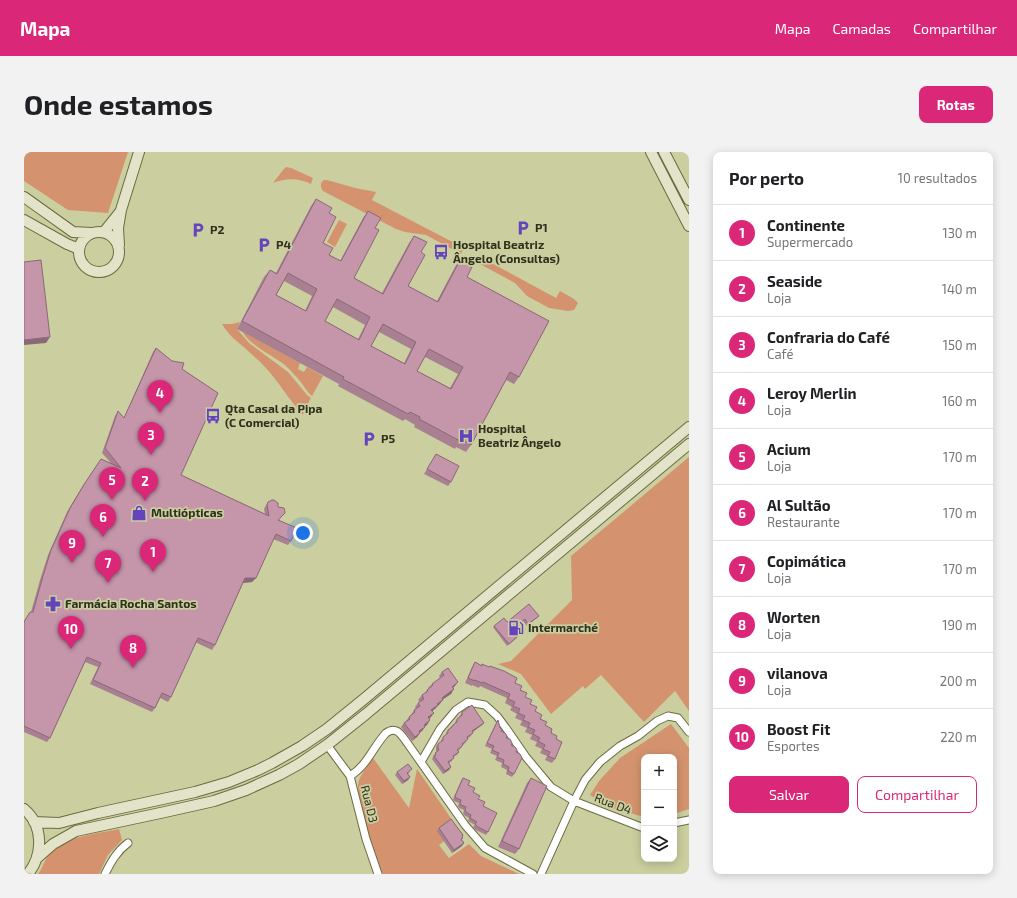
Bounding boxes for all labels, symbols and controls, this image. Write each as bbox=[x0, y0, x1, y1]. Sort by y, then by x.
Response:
text: Mapa bbox=[20, 17, 70, 40]
text: Mapa bbox=[775, 20, 811, 37]
text: Camadas bbox=[833, 20, 891, 37]
text: Compartilhar bbox=[913, 20, 997, 37]
button: Rotas bbox=[919, 86, 993, 123]
text: Onde estamos bbox=[24, 87, 213, 121]
text: Por perto bbox=[729, 168, 804, 188]
text: 10 resultados bbox=[898, 170, 977, 186]
text: Continente bbox=[767, 216, 845, 234]
parking icon: P1 bbox=[514, 219, 532, 237]
place label: P1 bbox=[535, 220, 548, 234]
parking icon: P2 bbox=[189, 221, 207, 239]
place label: P2 bbox=[210, 222, 224, 236]
text: 1 bbox=[739, 225, 745, 241]
text: 130 m bbox=[942, 225, 977, 241]
text: Supermercado bbox=[767, 234, 853, 250]
parking icon: P4 bbox=[255, 236, 273, 254]
place label: P4 bbox=[276, 237, 291, 251]
place label: Hospital Beatriz Ângelo (Consultas) bbox=[453, 237, 560, 265]
bus stop icon: Hospital Beatriz Ângelo (Consultas) bbox=[432, 243, 450, 261]
text: Seaside bbox=[767, 272, 822, 290]
text: 2 bbox=[738, 281, 746, 297]
text: 140 m bbox=[942, 281, 977, 297]
text: Loja bbox=[767, 290, 791, 306]
text: Confraria do Café bbox=[767, 328, 890, 346]
text: 3 bbox=[738, 337, 746, 353]
text: 150 m bbox=[943, 337, 977, 353]
text: Café bbox=[767, 346, 793, 362]
pin: 4 bbox=[147, 380, 173, 413]
text: Leroy Merlin bbox=[767, 384, 857, 402]
text: 4 bbox=[738, 393, 746, 409]
text: 160 m bbox=[942, 393, 977, 409]
place label: Qta Casal da Pipa (C Comercial) bbox=[225, 401, 323, 429]
text: Loja bbox=[767, 402, 791, 418]
bus stop icon: Qta Casal da Pipa (C Comercial) bbox=[204, 407, 222, 425]
place label: Hospital Beatriz Ângelo bbox=[478, 421, 561, 449]
pin: 3 bbox=[138, 422, 164, 455]
hospital icon: Hospital Beatriz Ângelo bbox=[457, 427, 475, 445]
parking icon: P5 bbox=[360, 430, 378, 448]
place label: P5 bbox=[381, 431, 395, 445]
text: Acium bbox=[767, 440, 811, 458]
text: 5 bbox=[738, 449, 746, 465]
text: 170 m bbox=[943, 449, 977, 465]
text: Loja bbox=[767, 458, 791, 474]
pin: 5 bbox=[99, 467, 125, 500]
pin: 2 bbox=[132, 468, 158, 501]
text: Al Sultão bbox=[767, 496, 831, 514]
pin: 6 bbox=[90, 504, 116, 537]
shop icon: Multiópticas bbox=[130, 504, 148, 522]
place label: Multiópticas bbox=[151, 505, 223, 519]
text: 6 bbox=[738, 505, 746, 521]
text: 170 m bbox=[943, 505, 977, 521]
text: Restaurante bbox=[767, 514, 840, 530]
your location bbox=[293, 523, 313, 543]
pin: 9 bbox=[59, 530, 85, 563]
pin: 1 bbox=[140, 539, 166, 572]
pin: 7 bbox=[95, 550, 121, 583]
text: Copimática bbox=[767, 552, 846, 570]
text: 7 bbox=[739, 561, 745, 577]
text: 170 m bbox=[943, 561, 977, 577]
text: Loja bbox=[767, 570, 791, 586]
pharmacy icon: Farmácia Rocha Santos bbox=[44, 595, 62, 613]
place label: Farmácia Rocha Santos bbox=[65, 596, 197, 610]
text: Worten bbox=[767, 608, 820, 626]
pin: 10 bbox=[58, 616, 84, 649]
text: 8 bbox=[738, 617, 746, 633]
text: 190 m bbox=[942, 617, 977, 633]
fuel station icon: Intermarché bbox=[507, 619, 525, 637]
place label: Intermarché bbox=[528, 620, 598, 634]
text: Loja bbox=[767, 626, 791, 642]
pin: 8 bbox=[120, 635, 146, 668]
text: vilanova bbox=[767, 664, 828, 682]
text: 9 bbox=[738, 673, 746, 689]
text: 200 m bbox=[940, 673, 977, 689]
text: Loja bbox=[767, 682, 791, 698]
text: Boost Fit bbox=[767, 720, 830, 738]
text: 10 bbox=[735, 729, 749, 745]
text: 220 m bbox=[940, 729, 977, 745]
text: Esportes bbox=[767, 738, 820, 754]
map controls bbox=[641, 754, 677, 862]
button: + bbox=[641, 754, 677, 790]
button: Salvar bbox=[729, 776, 849, 813]
button: Compartilhar bbox=[857, 776, 977, 813]
street label: Rua D3 bbox=[359, 784, 381, 824]
street label: Rua D4 bbox=[593, 790, 634, 817]
button: − bbox=[641, 790, 677, 826]
button: layers bbox=[641, 826, 677, 862]

